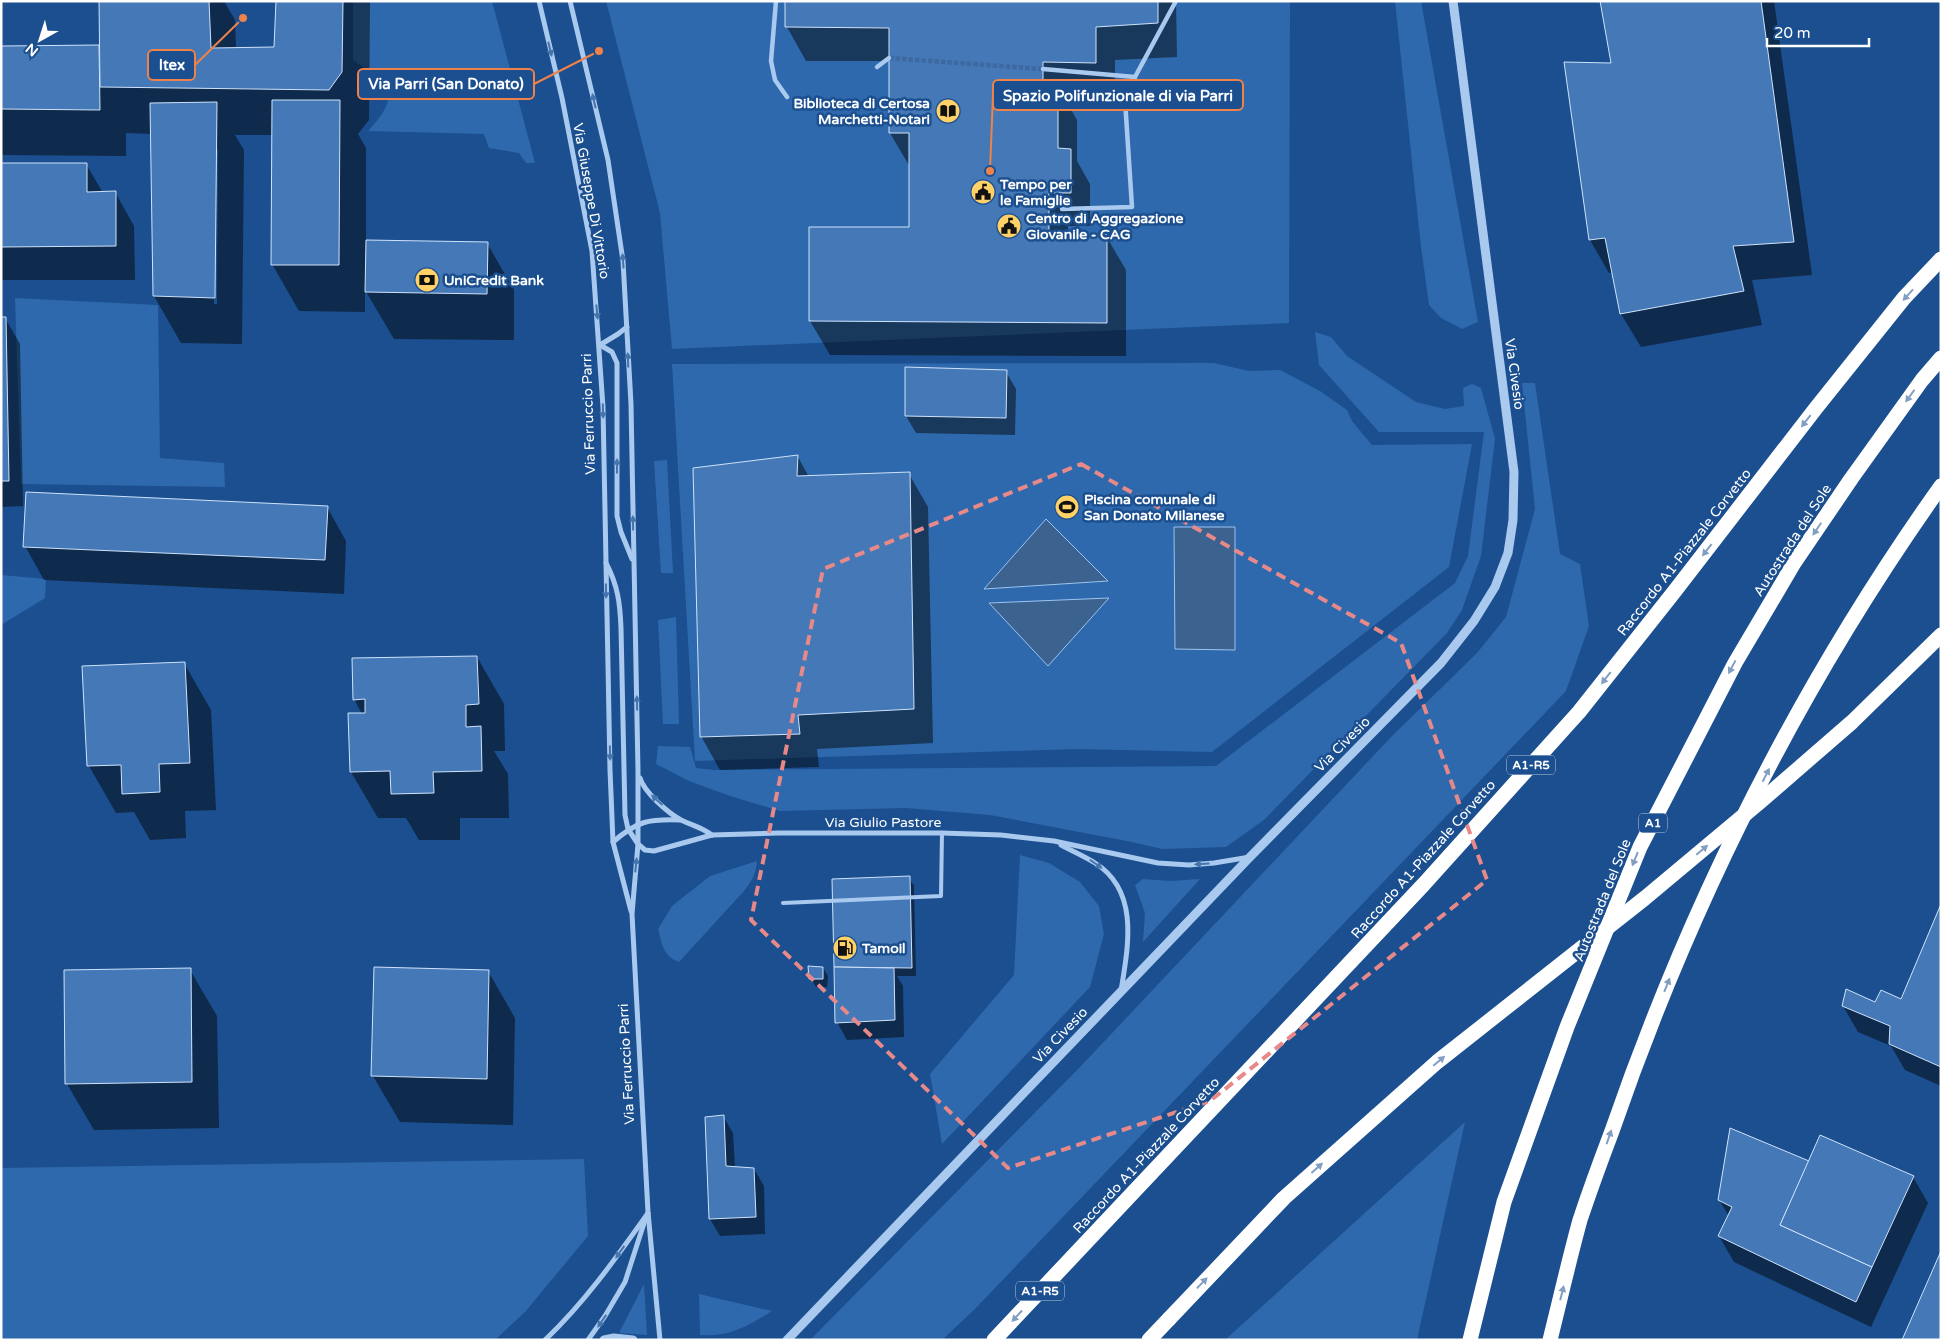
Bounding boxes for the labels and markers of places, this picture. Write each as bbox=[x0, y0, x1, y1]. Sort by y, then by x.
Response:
callout: Itex bbox=[148, 50, 195, 80]
callout: Via Parri (San Donato) bbox=[358, 69, 534, 99]
callout: Spazio Polifunzionale di via Parri bbox=[993, 80, 1243, 110]
place label: Biblioteca di Certosa Marchetti-Notari bbox=[793, 95, 930, 128]
library icon: Biblioteca di Certosa Marchetti-Notari bbox=[935, 98, 961, 124]
place label: Tempo per le Famiglie bbox=[999, 176, 1072, 209]
public building icon: Tempo per le Famiglie bbox=[970, 179, 996, 205]
place label: Centro di Aggregazione Giovanile - CAG bbox=[1026, 210, 1184, 243]
public building icon: Centro di Aggregazione Giovanile - CAG bbox=[996, 213, 1022, 239]
bank icon: UniCredit Bank bbox=[414, 267, 440, 293]
place label: UniCredit Bank bbox=[444, 272, 544, 289]
place label: Piscina comunale di San Donato Milanese bbox=[1084, 491, 1224, 524]
sports icon: Piscina comunale di San Donato Milanese bbox=[1054, 494, 1080, 520]
fuel station icon: Tamoil bbox=[832, 935, 858, 961]
place label: Tamoil bbox=[861, 940, 906, 957]

